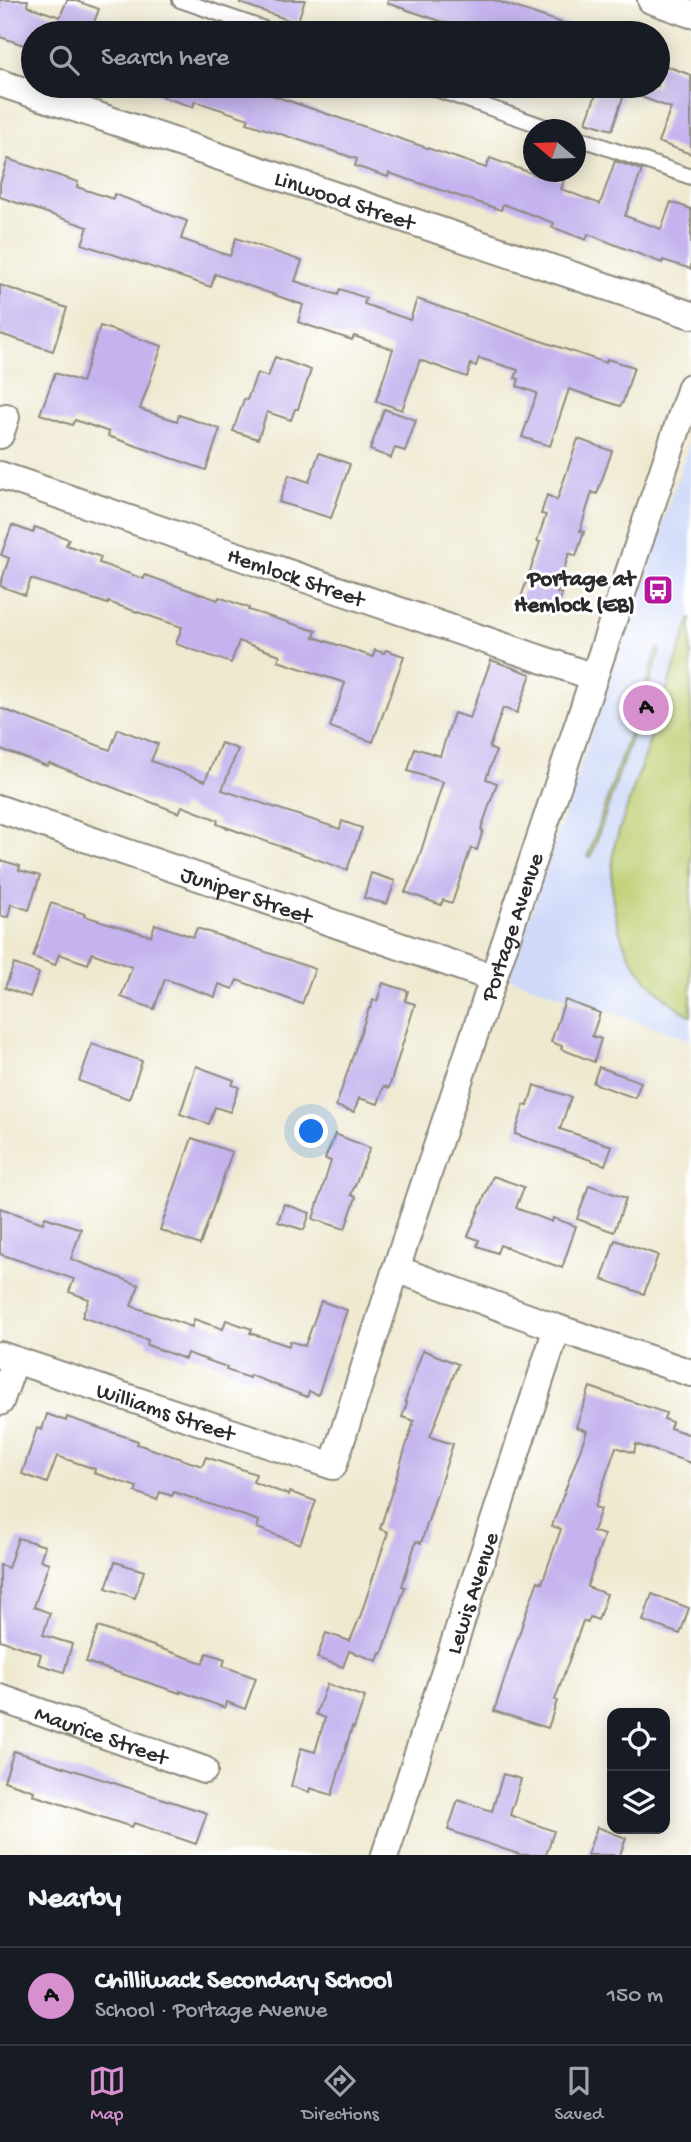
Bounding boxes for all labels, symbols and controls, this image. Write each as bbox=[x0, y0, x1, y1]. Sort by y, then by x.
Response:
search box bbox=[21, 21, 670, 98]
icon: search bbox=[45, 41, 83, 79]
text: Search here bbox=[101, 44, 229, 75]
north arrow bbox=[523, 119, 586, 182]
street label: Linwood Street bbox=[270, 166, 419, 239]
street label: Hemlock Street bbox=[223, 543, 369, 615]
place label: Portage at Hemlock (EB) bbox=[514, 567, 638, 620]
bus stop icon: Portage at Hemlock (EB) bbox=[641, 573, 675, 607]
pin: A bbox=[623, 682, 669, 734]
street label: Portage Avenue bbox=[476, 849, 552, 1006]
street label: Juniper Street bbox=[177, 862, 317, 932]
your location bbox=[294, 1114, 328, 1148]
street label: Williams Street bbox=[92, 1378, 239, 1450]
street label: Lewis Avenue bbox=[442, 1528, 507, 1658]
street label: Maurice Street bbox=[31, 1701, 172, 1774]
map controls bbox=[607, 1708, 670, 1834]
button: locate bbox=[607, 1708, 670, 1771]
button: layers bbox=[607, 1771, 670, 1834]
text: Nearby bbox=[28, 1883, 121, 1918]
text: Chilliwack Secondary School bbox=[95, 1967, 393, 1998]
text: A bbox=[44, 1983, 58, 2010]
text: 150 m bbox=[607, 1983, 663, 2010]
text: School · Portage Avenue bbox=[95, 1998, 327, 2025]
tab: Map bbox=[88, 2062, 126, 2127]
tab: Directions bbox=[302, 2062, 379, 2127]
tab: Saved bbox=[554, 2062, 603, 2127]

